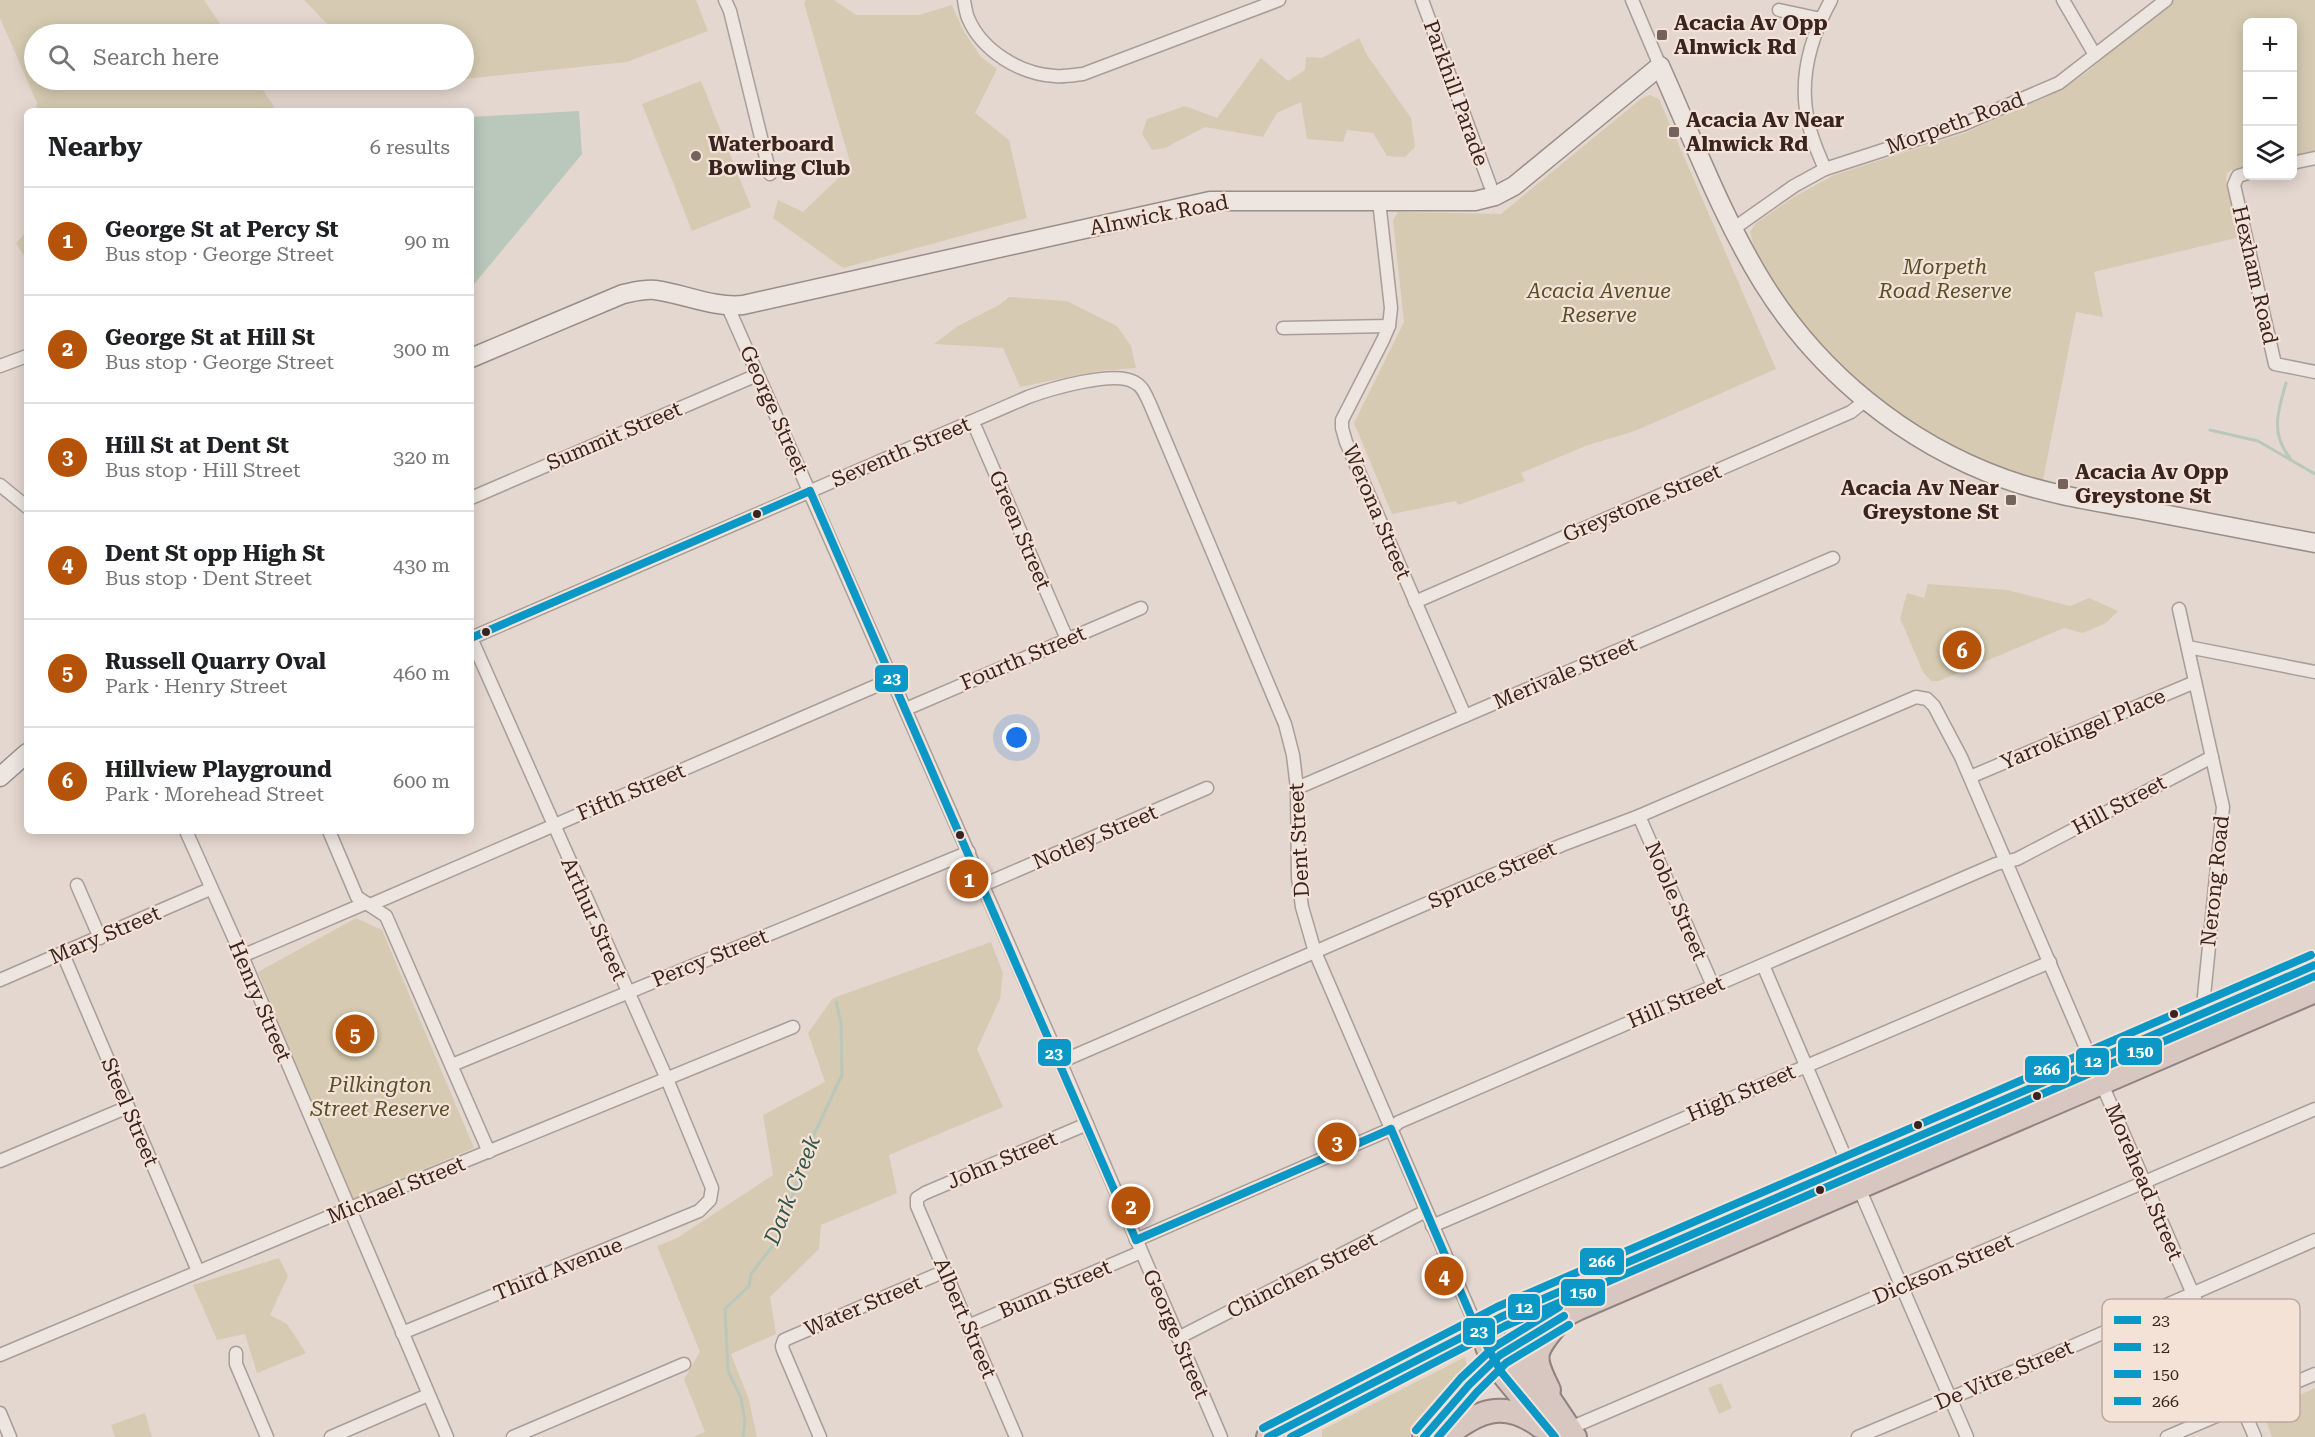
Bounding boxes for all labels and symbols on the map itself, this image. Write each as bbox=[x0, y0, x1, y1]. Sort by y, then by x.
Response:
place label: Acacia Av Opp Alnwick Rd bbox=[1674, 11, 1828, 59]
street label: Parkhill Parade bbox=[1419, 17, 1493, 169]
marker: Acacia Av Opp Alnwick Rd bbox=[1655, 28, 1669, 42]
street label: Morpeth Road bbox=[1883, 87, 2028, 159]
place label: Acacia Av Near Alnwick Rd bbox=[1686, 108, 1845, 156]
marker: Acacia Av Near Alnwick Rd bbox=[1667, 125, 1681, 139]
place label: Waterboard Bowling Club bbox=[708, 132, 850, 180]
marker: Waterboard Bowling Club bbox=[689, 149, 703, 163]
street label: Alnwick Road bbox=[1088, 190, 1231, 240]
street label: Hexham Road bbox=[2227, 203, 2283, 347]
park label: Morpeth Road Reserve bbox=[1877, 255, 2012, 303]
park label: Acacia Avenue Reserve bbox=[1525, 279, 1671, 327]
street label: George Street bbox=[735, 342, 813, 478]
street label: Summit Street bbox=[543, 397, 685, 475]
street label: Seventh Street bbox=[828, 412, 974, 492]
street label: Werona Street bbox=[1338, 441, 1416, 583]
street label: Greystone Street bbox=[1559, 459, 1725, 547]
place label: Acacia Av Opp Greystone St bbox=[2075, 460, 2229, 508]
street label: Green Street bbox=[984, 467, 1056, 593]
place label: Acacia Av Near Greystone St bbox=[1841, 476, 1999, 524]
marker: Acacia Av Opp Greystone St bbox=[2056, 477, 2070, 491]
marker: Acacia Av Near Greystone St bbox=[2004, 493, 2018, 507]
unlabelled marker bbox=[751, 508, 763, 520]
street label: Fourth Street bbox=[957, 621, 1089, 695]
unlabelled marker bbox=[480, 626, 492, 638]
pin: 6 bbox=[1942, 628, 1982, 672]
street label: Merivale Street bbox=[1490, 632, 1640, 714]
line badge: 23 bbox=[874, 664, 909, 693]
text: 23 bbox=[883, 669, 901, 688]
street label: Yarrokingel Place bbox=[1997, 683, 2169, 775]
your location bbox=[1002, 723, 1031, 752]
street label: Fifth Street bbox=[573, 758, 689, 825]
street label: Hill Street bbox=[2068, 770, 2170, 840]
street label: Dent Street bbox=[1284, 782, 1314, 898]
street label: Notley Street bbox=[1029, 800, 1161, 874]
street label: Nerong Road bbox=[2196, 814, 2234, 948]
unlabelled marker bbox=[954, 829, 966, 841]
street label: Spruce Street bbox=[1424, 836, 1560, 914]
street label: Noble Street bbox=[1640, 838, 1712, 964]
street label: Arthur Street bbox=[556, 854, 632, 984]
pin: 1 bbox=[950, 856, 988, 902]
street label: Mary Street bbox=[46, 901, 164, 969]
street label: Percy Street bbox=[649, 924, 772, 992]
street label: Henry Street bbox=[224, 937, 296, 1065]
street label: Hill Street bbox=[1624, 971, 1728, 1033]
unlabelled marker bbox=[2168, 1008, 2180, 1020]
pin: 5 bbox=[336, 1012, 374, 1056]
line badge: 150 bbox=[2117, 1037, 2163, 1066]
line badge: 23 bbox=[1037, 1038, 1072, 1067]
text: 150 bbox=[2127, 1042, 2153, 1061]
text: 23 bbox=[1045, 1044, 1063, 1063]
line badge: 12 bbox=[2075, 1047, 2110, 1076]
text: 12 bbox=[2084, 1052, 2102, 1071]
street label: Steel Street bbox=[96, 1054, 164, 1170]
line badge: 266 bbox=[2024, 1055, 2070, 1084]
street label: High Street bbox=[1683, 1059, 1799, 1127]
text: 266 bbox=[2034, 1060, 2060, 1079]
park label: Pilkington Street Reserve bbox=[309, 1073, 450, 1121]
unlabelled marker bbox=[2031, 1090, 2043, 1102]
street label: Morehead Street bbox=[2100, 1100, 2188, 1264]
unlabelled marker bbox=[1912, 1119, 1924, 1131]
pin: 3 bbox=[1318, 1120, 1356, 1164]
street label: John Street bbox=[943, 1126, 1061, 1194]
water label: Dark Creek bbox=[758, 1132, 825, 1249]
street label: Michael Street bbox=[324, 1151, 469, 1229]
pin: 2 bbox=[1112, 1184, 1150, 1228]
unlabelled marker bbox=[1814, 1184, 1826, 1196]
street label: Chinchen Street bbox=[1223, 1227, 1381, 1323]
street label: Dickson Street bbox=[1869, 1229, 2017, 1309]
street label: Third Avenue bbox=[490, 1232, 626, 1306]
line badge: 266 bbox=[1579, 1247, 1625, 1276]
text: 266 bbox=[1589, 1252, 1615, 1271]
street label: Albert Street bbox=[929, 1254, 1001, 1382]
pin: 4 bbox=[1424, 1254, 1464, 1298]
street label: Bunn Street bbox=[995, 1255, 1115, 1323]
street label: George Street bbox=[1138, 1266, 1214, 1402]
street label: Water Street bbox=[801, 1270, 925, 1341]
line badge: 150 bbox=[1560, 1278, 1606, 1307]
text: 150 bbox=[1570, 1283, 1596, 1302]
line badge: 12 bbox=[1507, 1293, 1541, 1321]
text: 12 bbox=[1515, 1298, 1533, 1317]
legend bbox=[2102, 1299, 2300, 1422]
text: 23 bbox=[2152, 1311, 2170, 1330]
line badge: 23 bbox=[1462, 1317, 1496, 1346]
text: 23 bbox=[1470, 1322, 1488, 1341]
street label: De Vitre Street bbox=[1931, 1335, 2077, 1415]
text: 12 bbox=[2152, 1338, 2170, 1357]
text: 150 bbox=[2152, 1365, 2179, 1384]
text: 266 bbox=[2152, 1392, 2179, 1411]

